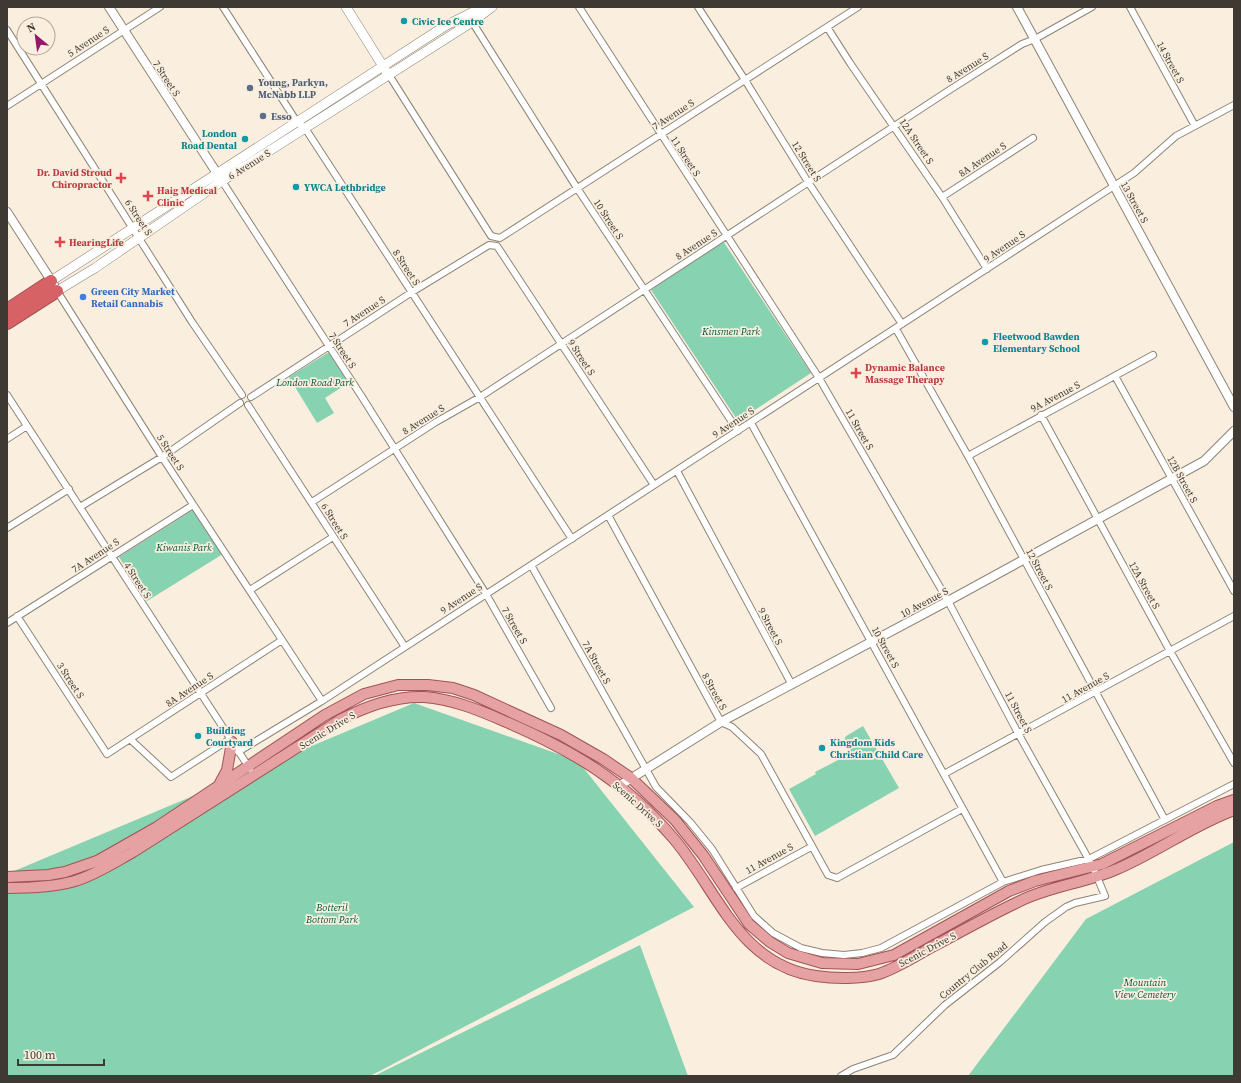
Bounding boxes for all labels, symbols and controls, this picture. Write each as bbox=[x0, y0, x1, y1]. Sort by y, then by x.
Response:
place label: Civic Ice Centre bbox=[412, 15, 484, 28]
north arrow bbox=[16, 16, 56, 56]
marker: Civic Ice Centre bbox=[399, 16, 409, 26]
text: N bbox=[24, 19, 39, 36]
street label: 5 Avenue S bbox=[65, 23, 112, 60]
street label: 14 Street S bbox=[1154, 39, 1187, 85]
street label: 8 Avenue S bbox=[944, 49, 991, 86]
street label: 7 Street S bbox=[150, 58, 183, 99]
place label: Young, Parkyn, McNabb LLP bbox=[258, 76, 328, 101]
marker: Young, Parkyn, McNabb LLP bbox=[245, 83, 255, 93]
street label: 7 Avenue S bbox=[650, 96, 697, 133]
place label: Esso bbox=[271, 110, 292, 123]
marker: Esso bbox=[258, 111, 268, 121]
street label: 12A Street S bbox=[897, 116, 937, 167]
place label: London Road Dental bbox=[181, 127, 237, 152]
marker: London Road Dental bbox=[240, 134, 250, 144]
street label: 11 Street S bbox=[668, 134, 703, 179]
street label: 12 Street S bbox=[789, 138, 824, 184]
street label: 8A Avenue S bbox=[956, 139, 1009, 180]
street label: 6 Avenue S bbox=[226, 146, 273, 183]
place label: Dr. David Stroud Chiropractor bbox=[37, 166, 112, 191]
marker: Dr. David Stroud Chiropractor bbox=[115, 172, 127, 184]
street label: 13 Street S bbox=[1118, 179, 1151, 225]
place label: YWCA Lethbridge bbox=[304, 181, 386, 194]
marker: YWCA Lethbridge bbox=[291, 182, 301, 192]
place label: Haig Medical Clinic bbox=[157, 184, 217, 209]
marker: Haig Medical Clinic bbox=[142, 190, 154, 202]
street label: 6 Street S bbox=[122, 197, 155, 238]
street label: 10 Street S bbox=[591, 197, 626, 242]
street label: 8 Avenue S bbox=[673, 226, 720, 263]
street label: 9 Avenue S bbox=[981, 228, 1028, 265]
marker: HearingLife bbox=[54, 236, 66, 248]
place label: HearingLife bbox=[69, 236, 124, 249]
street label: 8 Street S bbox=[390, 247, 423, 288]
place label: Green City Market Retail Cannabis bbox=[91, 285, 175, 310]
marker: Green City Market Retail Cannabis bbox=[78, 292, 88, 302]
street label: 7 Avenue S bbox=[341, 293, 388, 330]
park label: Kinsmen Park bbox=[701, 325, 760, 338]
street label: 7 Street S bbox=[326, 330, 359, 371]
place label: Fleetwood Bawden Elementary School bbox=[993, 330, 1080, 355]
street label: 9 Street S bbox=[565, 337, 598, 378]
marker: Fleetwood Bawden Elementary School bbox=[980, 337, 990, 347]
place label: Dynamic Balance Massage Therapy bbox=[865, 361, 945, 386]
marker: Dynamic Balance Massage Therapy bbox=[850, 367, 862, 379]
park label: London Road Park bbox=[275, 376, 354, 389]
street label: 9A Avenue S bbox=[1028, 378, 1082, 415]
street label: 8 Avenue S bbox=[400, 401, 447, 438]
street label: 9 Avenue S bbox=[710, 404, 757, 441]
street label: 11 Street S bbox=[843, 406, 877, 452]
street label: 5 Street S bbox=[154, 432, 187, 473]
street label: 12B Street S bbox=[1164, 453, 1201, 505]
street label: 6 Street S bbox=[318, 501, 351, 542]
street label: 7A Avenue S bbox=[69, 535, 122, 576]
park label: Kiwanis Park bbox=[155, 541, 212, 554]
street label: 12 Street S bbox=[1023, 546, 1056, 592]
street label: 12A Street S bbox=[1126, 559, 1163, 611]
street label: 4 Street S bbox=[121, 560, 154, 601]
street label: 9 Avenue S bbox=[438, 580, 485, 617]
street label: 10 Avenue S bbox=[898, 584, 951, 621]
street label: 7 Street S bbox=[499, 604, 530, 646]
street label: 9 Street S bbox=[755, 605, 786, 647]
street label: 10 Street S bbox=[869, 624, 902, 670]
street label: 7A Street S bbox=[579, 638, 614, 686]
street label: 3 Street S bbox=[54, 660, 87, 701]
street label: 8A Avenue S bbox=[163, 669, 216, 710]
street label: 11 Avenue S bbox=[1059, 669, 1111, 706]
street label: 8 Street S bbox=[699, 670, 730, 712]
street label: 11 Street S bbox=[1002, 689, 1035, 735]
street label: Scenic Drive S bbox=[297, 709, 358, 752]
place label: Building Courtyard bbox=[206, 724, 253, 749]
marker: Building Courtyard bbox=[193, 731, 203, 741]
place label: Kingdom Kids Christian Child Care bbox=[830, 736, 923, 761]
marker: Kingdom Kids Christian Child Care bbox=[817, 743, 827, 753]
street label: Scenic Drive S bbox=[610, 778, 665, 830]
street label: 11 Avenue S bbox=[743, 840, 795, 877]
park label: Botteril Bottom Park bbox=[305, 901, 358, 926]
street label: Scenic Drive S bbox=[896, 929, 958, 970]
street label: Country Club Road bbox=[936, 939, 1010, 1002]
park label: Mountain View Cemetery bbox=[1114, 976, 1176, 1001]
scale bar bbox=[18, 1041, 104, 1067]
text: 100 m bbox=[24, 1047, 56, 1063]

